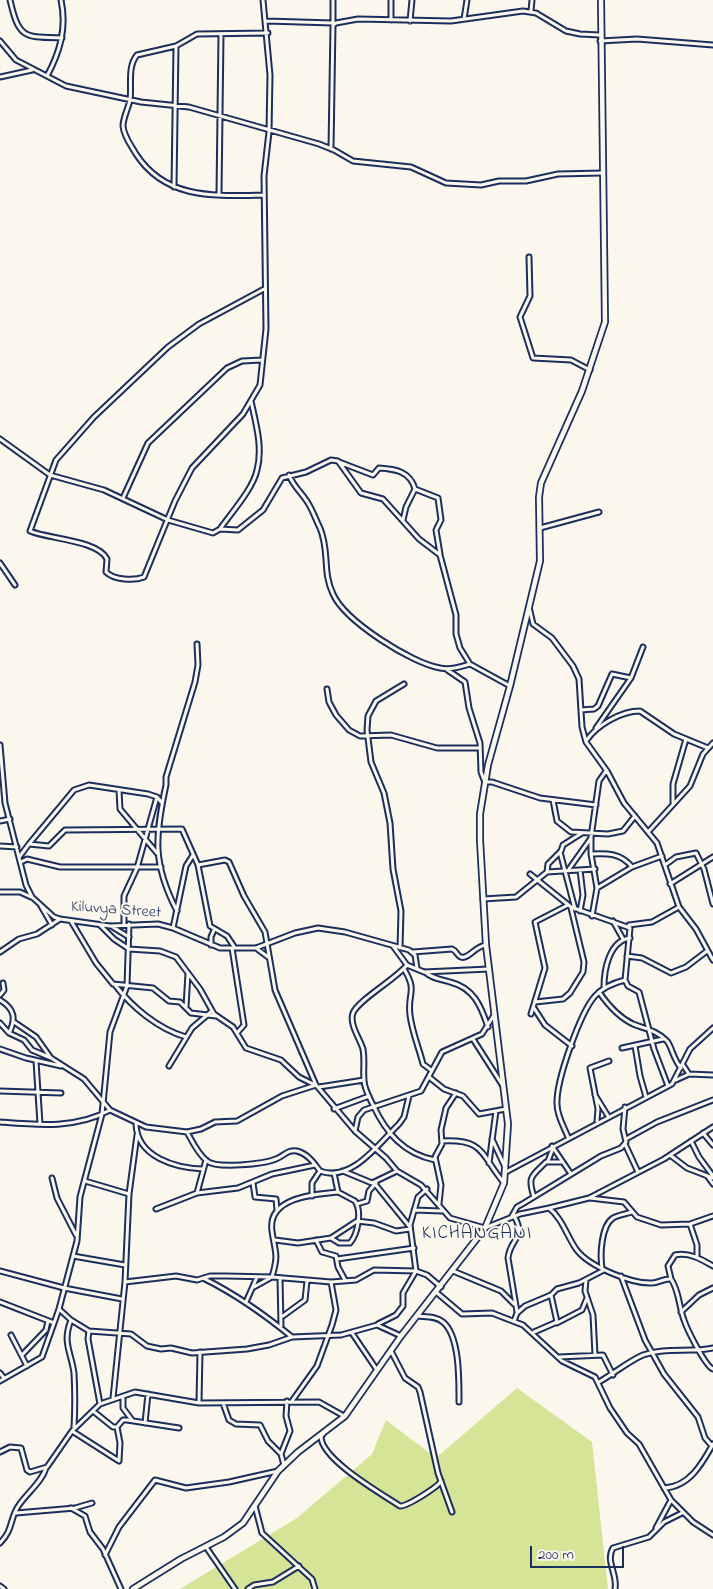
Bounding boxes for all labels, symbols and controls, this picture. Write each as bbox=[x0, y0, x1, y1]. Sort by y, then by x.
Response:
street label: Kiluvya Street bbox=[70, 898, 162, 924]
district label: KICHANGANI bbox=[420, 1224, 534, 1246]
scale bar bbox=[533, 1536, 627, 1568]
text: 200 m bbox=[538, 1544, 574, 1566]

